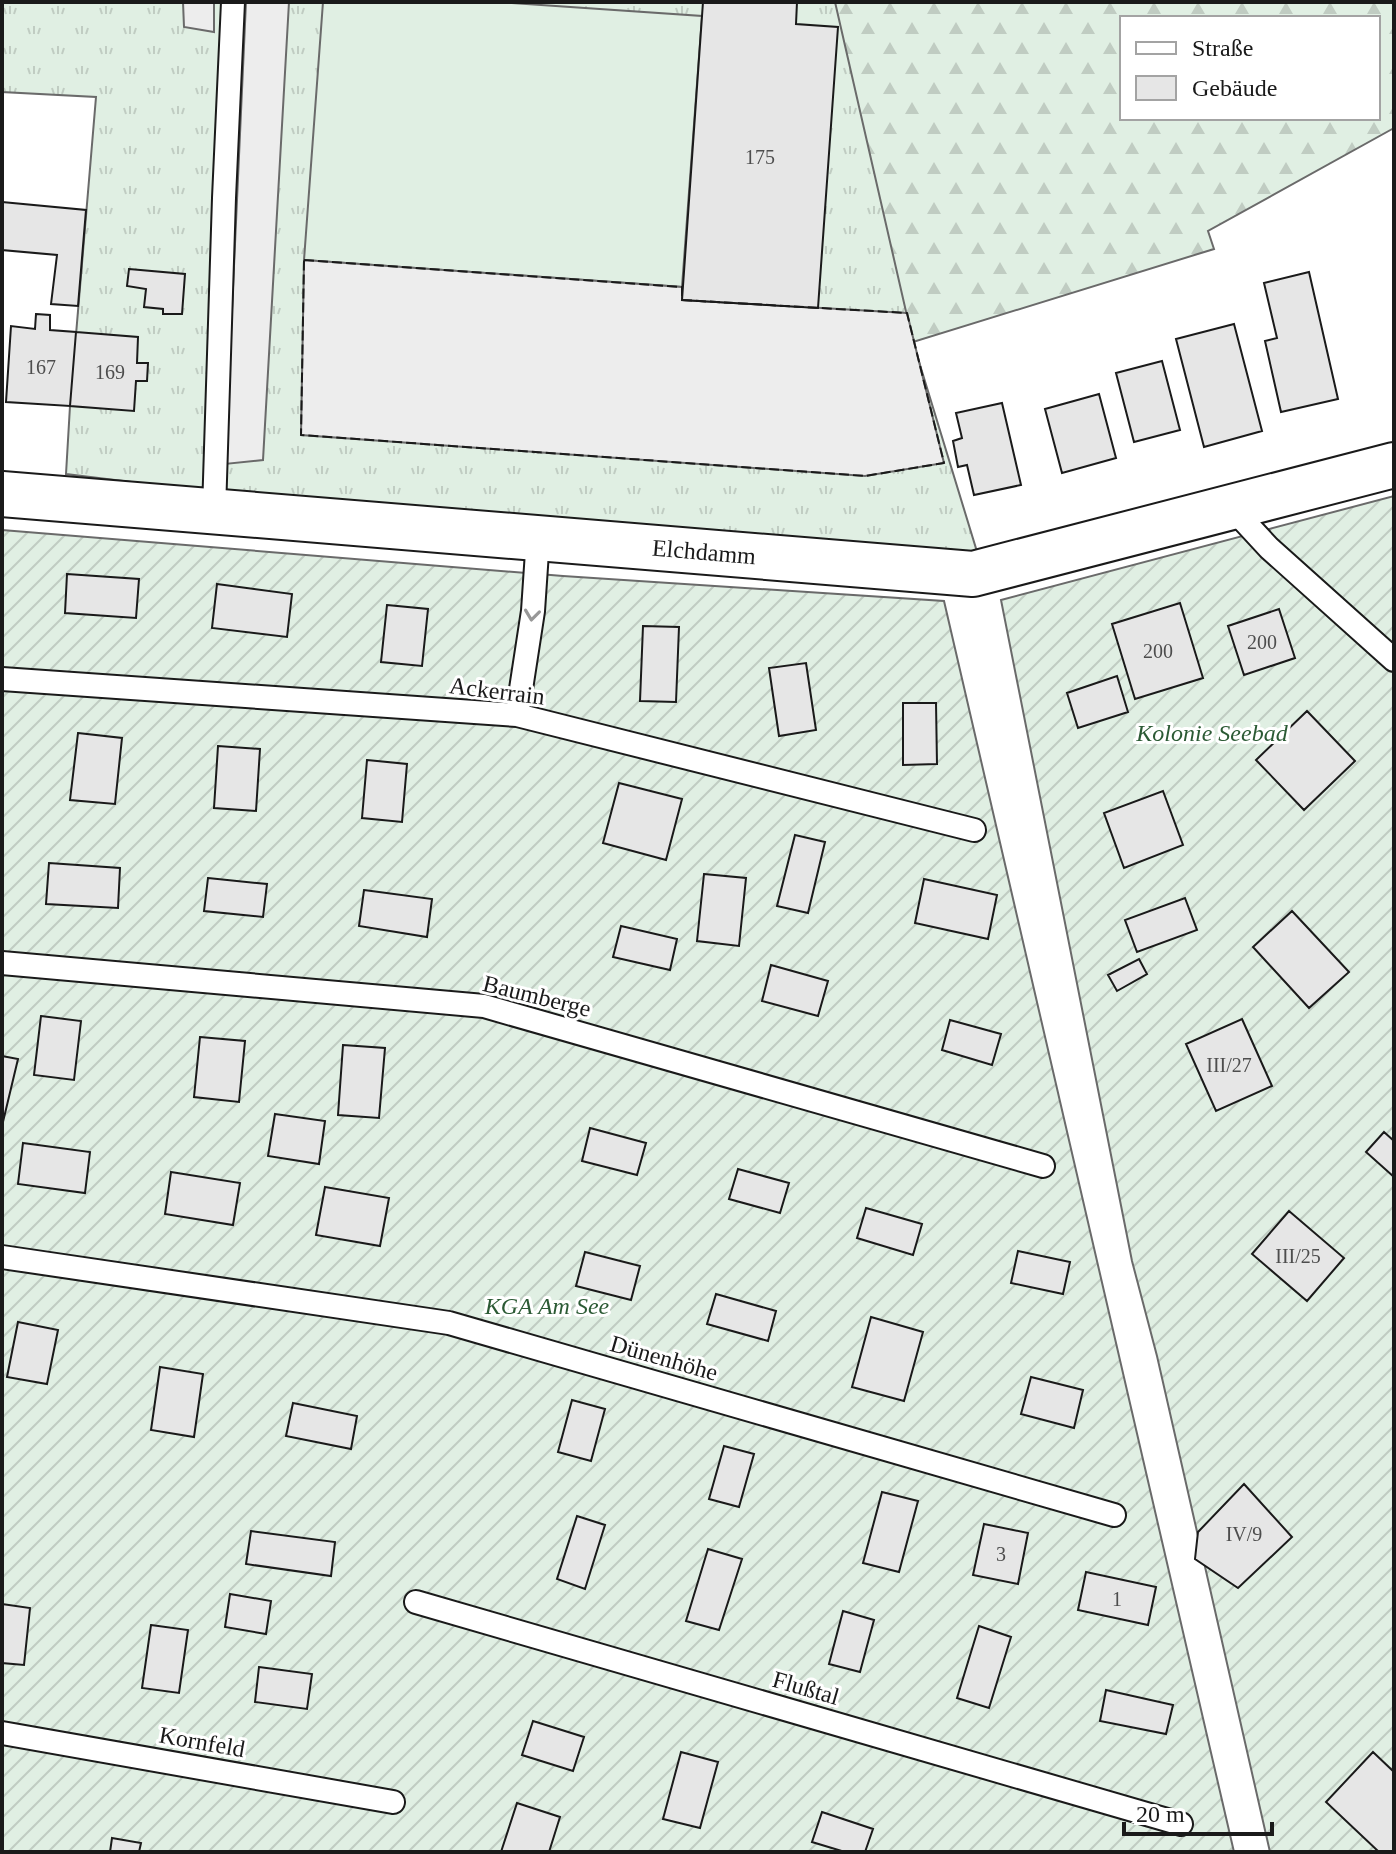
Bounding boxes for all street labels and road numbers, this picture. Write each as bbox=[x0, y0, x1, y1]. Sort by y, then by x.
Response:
street label: Elchdamm bbox=[651, 535, 757, 570]
street label: Ackerrain bbox=[448, 672, 546, 710]
street label: Baumberge bbox=[480, 970, 594, 1022]
street label: Dünenhöhe bbox=[607, 1330, 721, 1386]
street label: Flußtal bbox=[770, 1666, 843, 1710]
street label: Kornfeld bbox=[157, 1722, 247, 1762]

